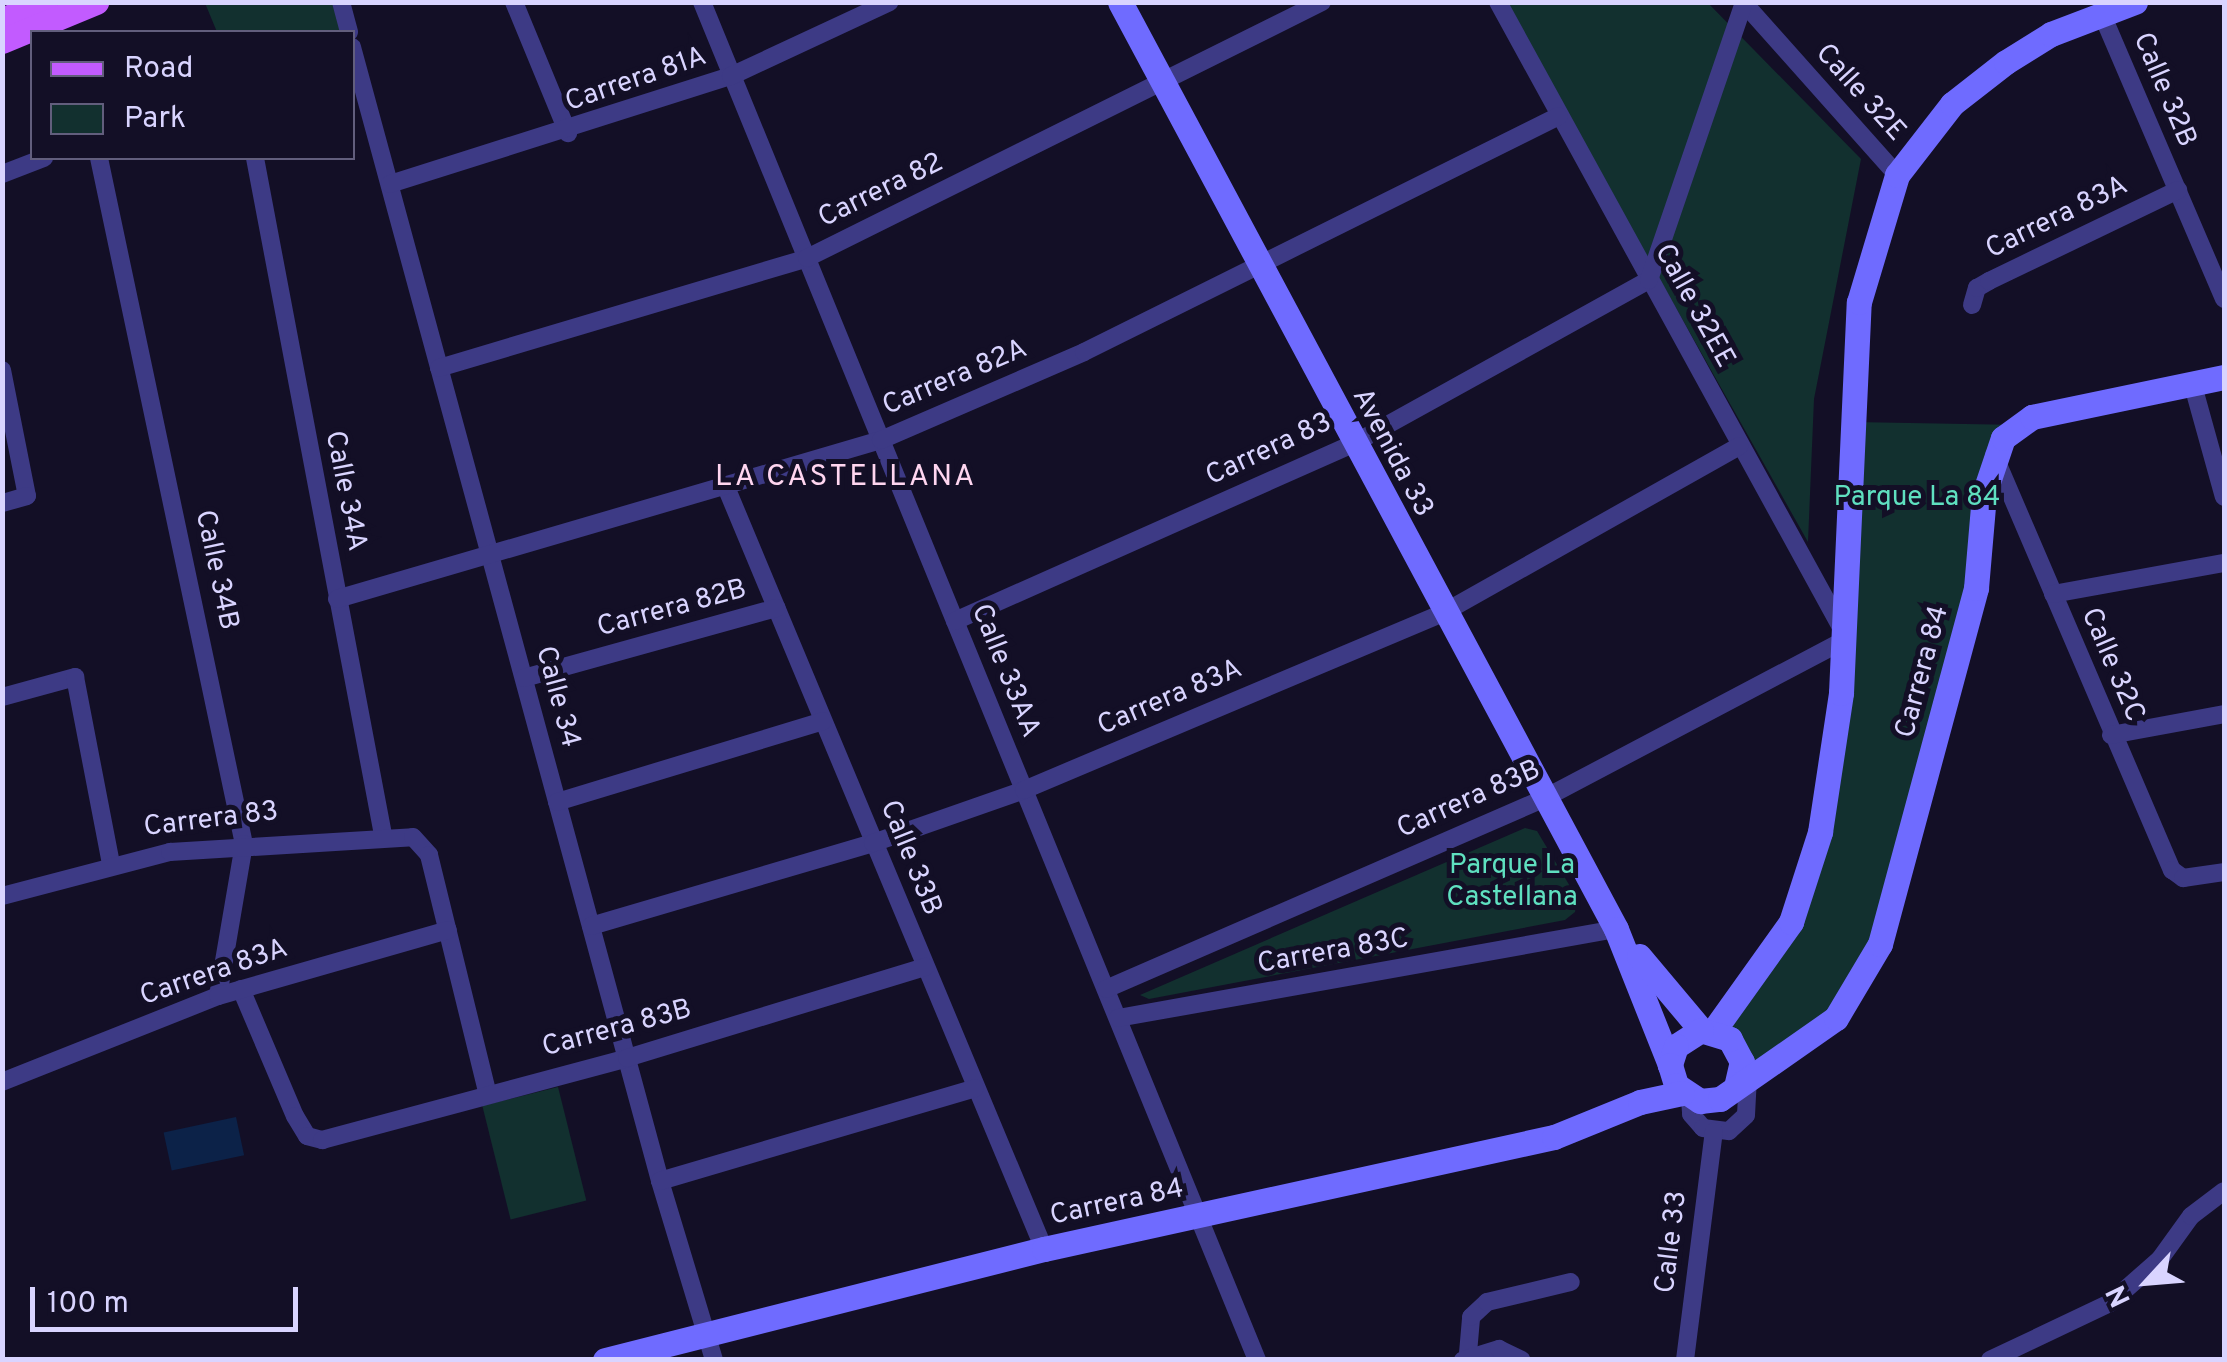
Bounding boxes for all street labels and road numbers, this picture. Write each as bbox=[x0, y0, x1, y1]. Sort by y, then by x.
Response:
street label: Calle 32B bbox=[2125, 28, 2203, 152]
street label: Calle 32E bbox=[1808, 37, 1912, 149]
street label: Carrera 81A bbox=[561, 40, 711, 120]
street label: Carrera 82 bbox=[813, 146, 949, 236]
street label: Carrera 83A bbox=[1981, 169, 2133, 267]
street label: Calle 32EE bbox=[1646, 238, 1742, 374]
street label: Carrera 82A bbox=[878, 332, 1032, 424]
street label: Avenida 33 bbox=[1344, 383, 1440, 523]
street label: Carrera 83 bbox=[1201, 406, 1337, 494]
street label: Calle 34A bbox=[317, 428, 373, 554]
street label: Calle 34B bbox=[187, 507, 245, 633]
street label: Carrera 82B bbox=[594, 573, 750, 645]
street label: Calle 33AA bbox=[963, 599, 1047, 743]
street label: Carrera 84 bbox=[1889, 602, 1957, 742]
street label: Calle 32C bbox=[2073, 603, 2151, 727]
street label: Calle 34 bbox=[527, 643, 587, 751]
street label: Carrera 83A bbox=[1093, 652, 1247, 744]
street label: Carrera 83B bbox=[1392, 753, 1546, 847]
street label: Carrera 83 bbox=[142, 795, 280, 845]
street label: Calle 33B bbox=[872, 796, 948, 920]
street label: Carrera 83C bbox=[1255, 922, 1411, 982]
street label: Carrera 83A bbox=[136, 932, 292, 1014]
street label: Carrera 83B bbox=[539, 993, 695, 1065]
street label: Carrera 84 bbox=[1047, 1172, 1187, 1234]
street label: Calle 33 bbox=[1649, 1189, 1695, 1295]

